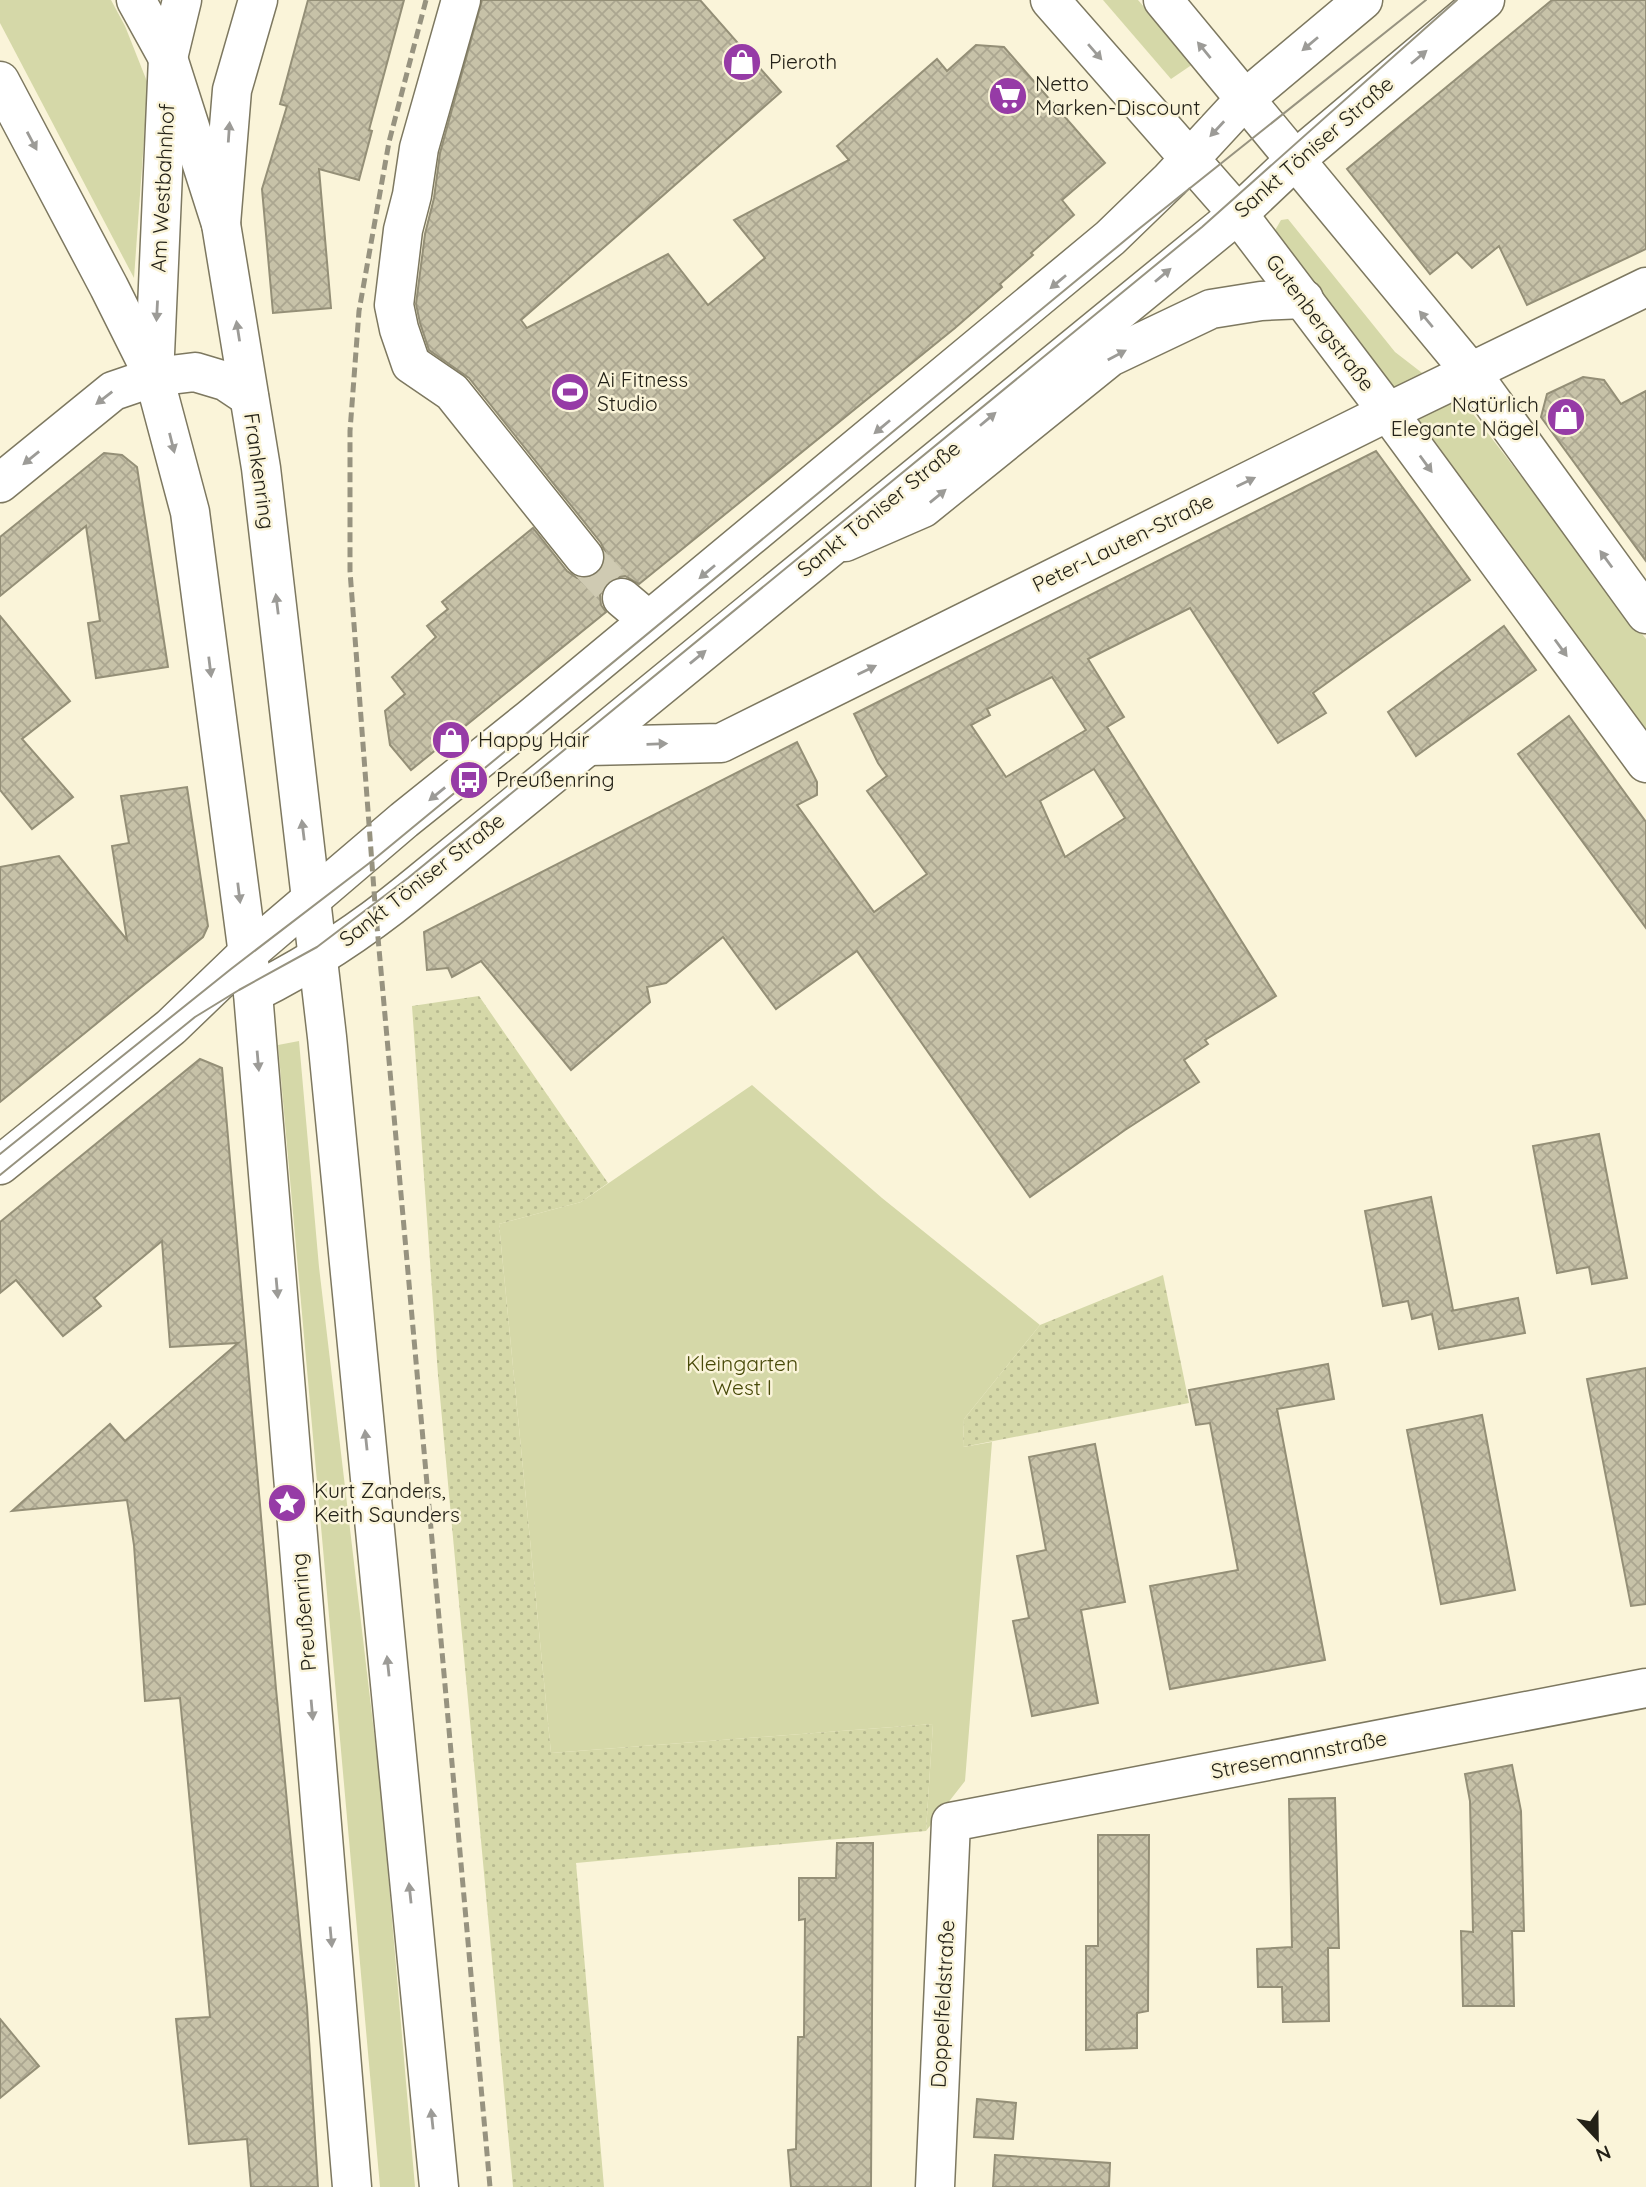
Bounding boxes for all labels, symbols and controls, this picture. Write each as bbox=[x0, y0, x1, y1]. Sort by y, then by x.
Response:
one-way arrow bbox=[1302, 36, 1320, 51]
shop icon: Pieroth bbox=[721, 41, 763, 83]
one-way arrow bbox=[1197, 41, 1212, 58]
one-way arrow bbox=[1087, 43, 1102, 60]
place label: Pieroth bbox=[769, 48, 837, 74]
one-way arrow bbox=[1409, 49, 1427, 64]
place label: Netto Marken-Discount bbox=[1035, 70, 1200, 120]
street label: Sankt Töniser Straße bbox=[1228, 70, 1398, 222]
supermarket icon: Netto Marken-Discount bbox=[987, 75, 1029, 117]
street label: Am Westbahnhof bbox=[145, 102, 179, 273]
one-way arrow bbox=[1209, 120, 1225, 138]
one-way arrow bbox=[224, 121, 235, 143]
one-way arrow bbox=[25, 132, 37, 152]
street label: Gutenbergstraße bbox=[1261, 249, 1381, 396]
one-way arrow bbox=[1155, 268, 1172, 283]
one-way arrow bbox=[1049, 274, 1066, 289]
one-way arrow bbox=[152, 301, 163, 323]
one-way arrow bbox=[1419, 310, 1434, 327]
one-way arrow bbox=[233, 320, 244, 342]
one-way arrow bbox=[1107, 349, 1126, 361]
place label: Ai Fitness Studio bbox=[597, 366, 688, 416]
sports icon: Ai Fitness Studio bbox=[549, 371, 591, 413]
one-way arrow bbox=[96, 390, 114, 405]
place label: Natürlich Elegante Nägel bbox=[1391, 391, 1539, 441]
shop icon: Natürlich Elegante Nägel bbox=[1545, 396, 1587, 438]
street label: Frankenring bbox=[239, 411, 281, 531]
one-way arrow bbox=[979, 412, 997, 427]
one-way arrow bbox=[874, 419, 892, 434]
one-way arrow bbox=[168, 433, 178, 454]
street label: Sankt Töniser Straße bbox=[792, 434, 965, 582]
one-way arrow bbox=[23, 450, 41, 465]
one-way arrow bbox=[1419, 455, 1434, 473]
one-way arrow bbox=[1236, 476, 1256, 487]
street label: Peter-Lauten-Straße bbox=[1028, 487, 1217, 597]
one-way arrow bbox=[929, 488, 947, 503]
one-way arrow bbox=[1598, 550, 1613, 568]
one-way arrow bbox=[699, 564, 717, 579]
one-way arrow bbox=[271, 593, 282, 615]
one-way arrow bbox=[1554, 639, 1568, 657]
one-way arrow bbox=[690, 650, 707, 665]
one-way arrow bbox=[205, 656, 216, 678]
one-way arrow bbox=[857, 665, 877, 676]
shop icon: Happy Hair bbox=[430, 719, 472, 761]
place label: Happy Hair bbox=[478, 726, 589, 752]
one-way arrow bbox=[646, 738, 668, 749]
bus stop icon: Preußenring bbox=[448, 759, 490, 801]
place label: Preußenring bbox=[496, 766, 615, 792]
one-way arrow bbox=[428, 786, 445, 801]
street label: Sankt Töniser Straße bbox=[334, 807, 509, 952]
one-way arrow bbox=[297, 819, 308, 841]
one-way arrow bbox=[234, 882, 245, 904]
one-way arrow bbox=[253, 1050, 264, 1072]
one-way arrow bbox=[272, 1277, 283, 1299]
park label: Kleingarten West I bbox=[686, 1350, 798, 1400]
one-way arrow bbox=[360, 1429, 371, 1451]
place label: Kurt Zanders, Keith Saunders bbox=[314, 1477, 460, 1527]
place icon: Kurt Zanders, Keith Saunders bbox=[266, 1482, 308, 1524]
street label: Preußenring bbox=[285, 1552, 321, 1672]
one-way arrow bbox=[383, 1655, 394, 1677]
one-way arrow bbox=[307, 1699, 318, 1721]
street label: Stresemannstraße bbox=[1209, 1724, 1389, 1784]
one-way arrow bbox=[405, 1881, 416, 1903]
street label: Doppelfeldstraße bbox=[925, 1919, 959, 2089]
one-way arrow bbox=[326, 1926, 337, 1948]
north arrow bbox=[1562, 2103, 1632, 2173]
one-way arrow bbox=[427, 2108, 438, 2130]
text: N bbox=[1592, 2140, 1614, 2168]

